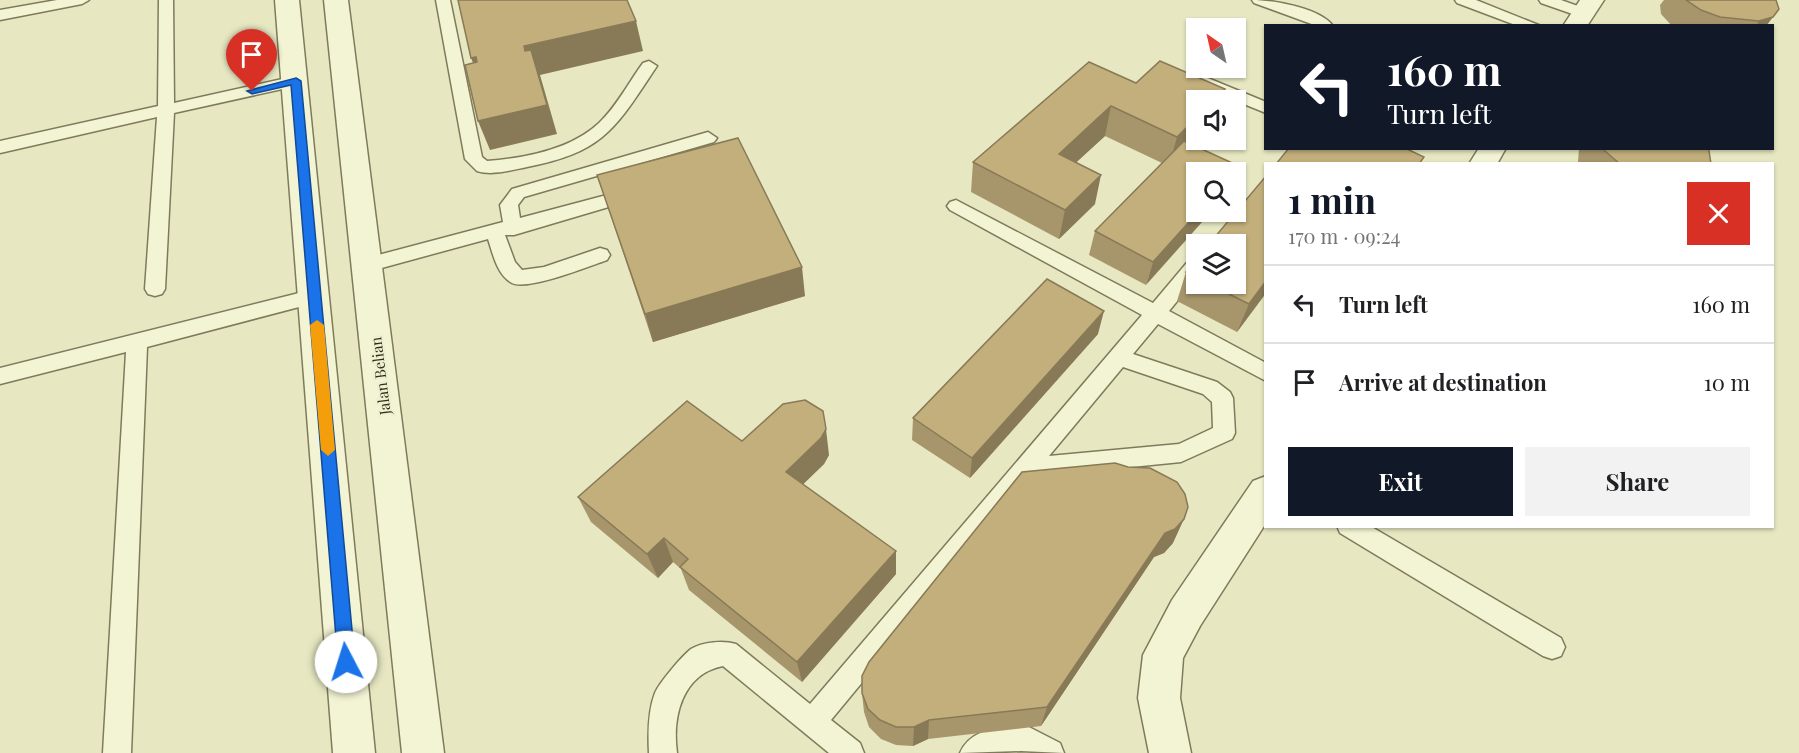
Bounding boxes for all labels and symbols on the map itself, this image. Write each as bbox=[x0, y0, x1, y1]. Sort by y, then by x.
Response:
north arrow bbox=[1186, 18, 1246, 78]
pin bbox=[226, 29, 277, 91]
street label: Jalan Belian bbox=[365, 336, 395, 417]
position arrow bbox=[314, 630, 378, 694]

